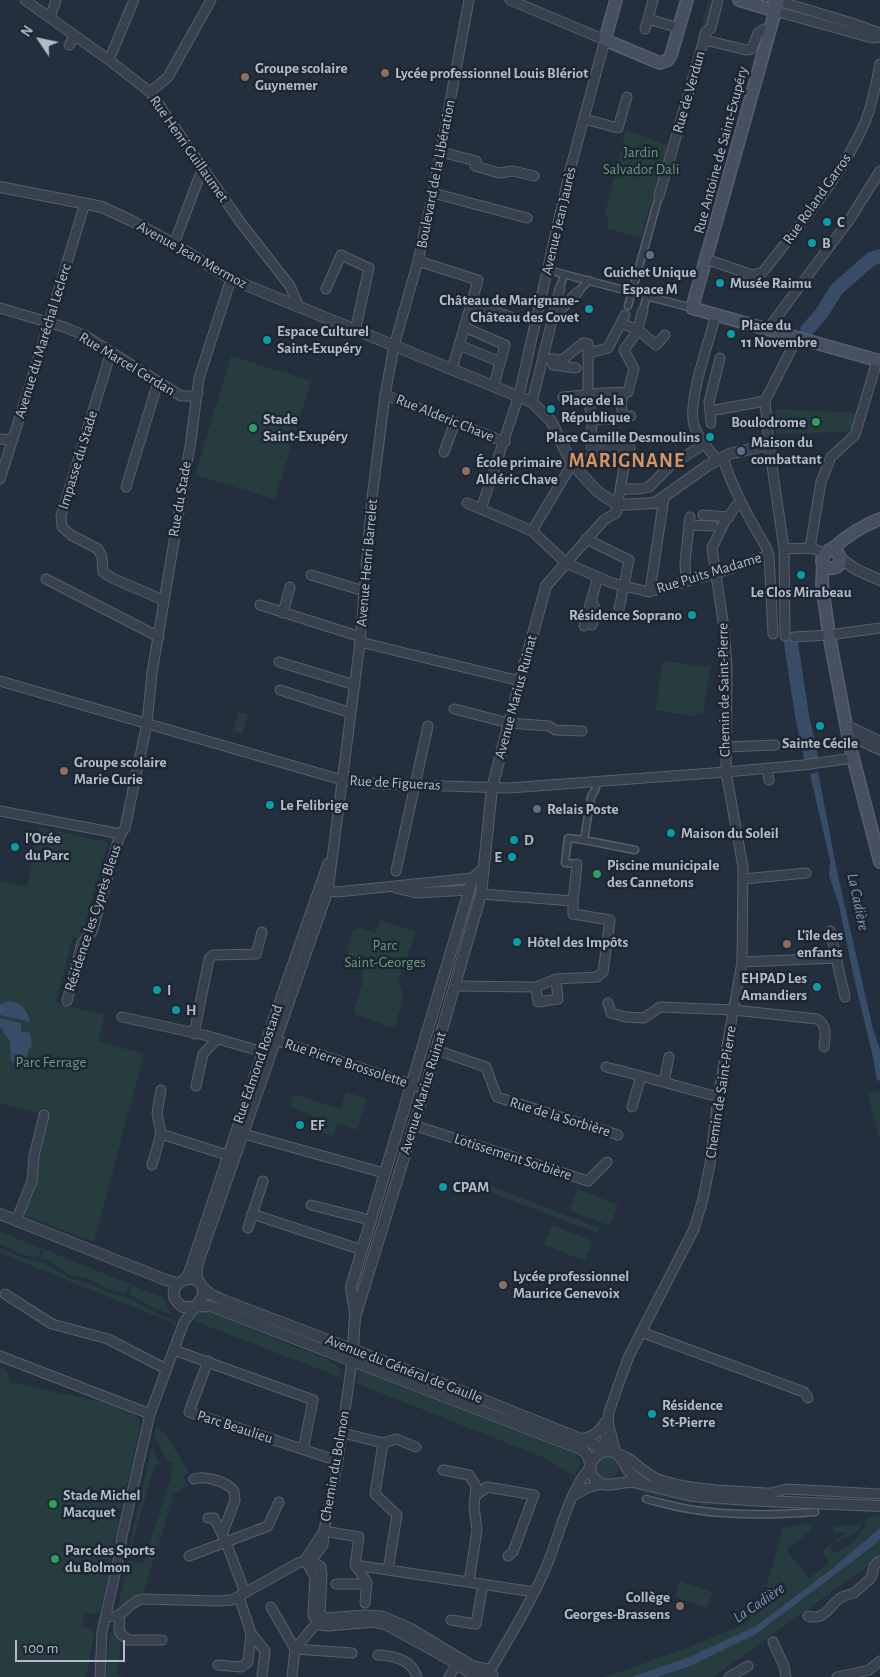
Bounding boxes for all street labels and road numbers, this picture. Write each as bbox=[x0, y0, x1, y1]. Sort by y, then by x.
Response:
street label: Rue de Verdun bbox=[669, 49, 709, 135]
street label: Rue Antoine de Saint-Exupéry bbox=[690, 64, 752, 236]
street label: Rue Henri Guillaumet bbox=[145, 92, 233, 206]
street label: Boulevard de la Libération bbox=[413, 98, 459, 250]
street label: Rue Roland Garros bbox=[779, 150, 855, 248]
street label: Avenue Jean Jaurès bbox=[538, 165, 580, 277]
street label: Avenue Jean Mermoz bbox=[134, 217, 250, 293]
street label: Avenue du Maréchal Leclerc bbox=[11, 261, 75, 421]
street label: Rue Marcel Cerdan bbox=[76, 328, 178, 400]
street label: Rue Alderic Chave bbox=[393, 390, 497, 446]
street label: Impasse du Stade bbox=[54, 408, 102, 512]
street label: Rue du Stade bbox=[165, 460, 195, 538]
street label: Avenue Henri Barrelet bbox=[352, 498, 382, 628]
street label: Rue Puits Madame bbox=[654, 548, 764, 598]
street label: Chemin de Saint-Pierre bbox=[714, 623, 734, 757]
street label: Avenue Marius Ruinat bbox=[491, 633, 541, 761]
street label: Rue de Figueras bbox=[349, 772, 441, 794]
street label: Résidence les Cyprès Bleus bbox=[61, 842, 125, 994]
street label: Rue Edmond Rostand bbox=[229, 1002, 287, 1126]
street label: Chemin de Saint-Pierre bbox=[702, 1024, 740, 1160]
street label: Avenue Marius Ruinat bbox=[396, 1029, 450, 1157]
street label: Rue Pierre Brossolette bbox=[282, 1035, 410, 1091]
street label: Rue de la Sorbière bbox=[508, 1093, 612, 1141]
street label: Lotissement Sorbière bbox=[452, 1129, 574, 1185]
street label: Avenue du Général de Gaulle bbox=[323, 1331, 485, 1407]
street label: Parc Beaulieu bbox=[195, 1406, 275, 1448]
street label: Chemin du Bolmon bbox=[316, 1409, 354, 1523]

